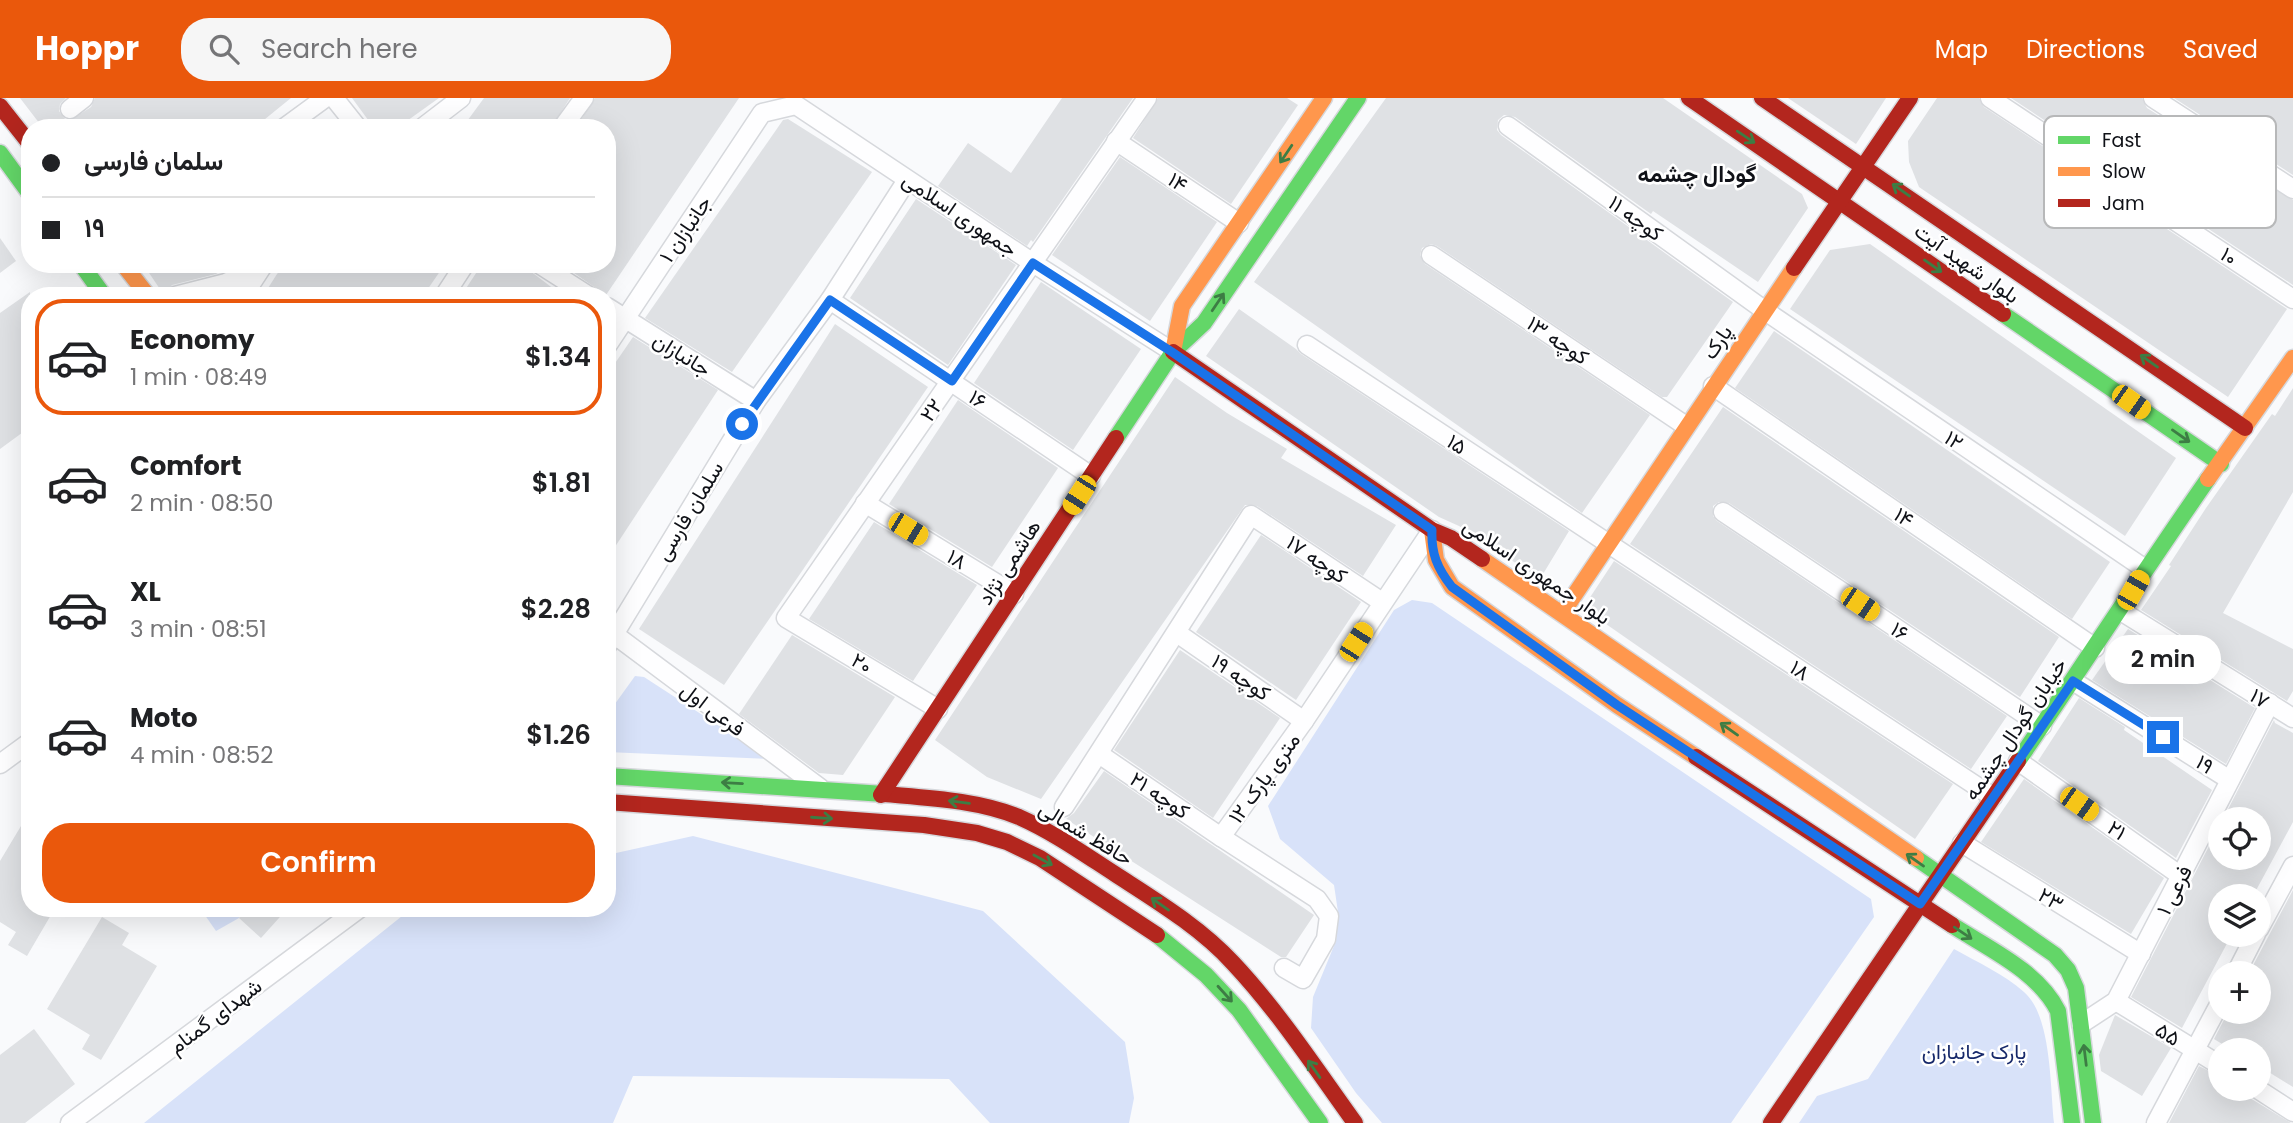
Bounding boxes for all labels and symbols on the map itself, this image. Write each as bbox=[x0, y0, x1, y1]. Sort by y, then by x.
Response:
legend bbox=[2044, 116, 2276, 228]
text: Fast bbox=[2102, 127, 2141, 154]
one-way arrow bbox=[1736, 130, 1755, 144]
one-way arrow bbox=[1279, 144, 1293, 164]
district label: گودال چشمه bbox=[1638, 158, 1756, 190]
text: Slow bbox=[2102, 158, 2146, 185]
street label: جمهوری اسلامی bbox=[897, 165, 1023, 263]
street label: ۱۴ bbox=[1162, 165, 1194, 199]
one-way arrow bbox=[1892, 183, 1911, 198]
street label: کوچه ۱۱ bbox=[1603, 188, 1669, 248]
street label: جانبازان ۱ bbox=[652, 190, 718, 268]
text: Jam bbox=[2102, 190, 2144, 217]
street label: بلوار شهید آیت bbox=[1909, 216, 2025, 310]
street label: ۱۰ bbox=[2215, 240, 2243, 272]
one-way arrow bbox=[1923, 259, 1942, 273]
one-way arrow bbox=[1211, 293, 1226, 312]
street label: کوچه ۱۳ bbox=[1521, 309, 1595, 371]
street label: پارک bbox=[1695, 319, 1739, 365]
street label: جانبازان bbox=[648, 325, 716, 383]
one-way arrow bbox=[2139, 354, 2159, 368]
car bbox=[2108, 381, 2155, 423]
street label: ۱۶ bbox=[963, 382, 993, 416]
street label: ۲۲ bbox=[913, 393, 949, 427]
route start bbox=[726, 408, 758, 440]
street label: ۱۲ bbox=[1939, 423, 1969, 457]
street label: ۱۵ bbox=[1441, 427, 1473, 461]
one-way arrow bbox=[2171, 429, 2190, 444]
street label: سلمان فارسی bbox=[648, 456, 730, 566]
car bbox=[1059, 472, 1100, 518]
street label: ۱۴ bbox=[1888, 500, 1920, 534]
car bbox=[885, 509, 932, 549]
street label: بلوار جمهوری اسلامی bbox=[1457, 511, 1617, 631]
street label: هاشمی نژاد bbox=[971, 514, 1047, 610]
street label: کوچه ۱۷ bbox=[1281, 528, 1353, 590]
street label: ۱۸ bbox=[942, 542, 972, 576]
car bbox=[2114, 567, 2153, 613]
car bbox=[1837, 584, 1884, 624]
street label: ۱۶ bbox=[1885, 614, 1915, 648]
car bbox=[1336, 619, 1377, 665]
callout: 2 min bbox=[2105, 636, 2221, 684]
street label: ۲۰ bbox=[846, 645, 878, 681]
street label: کوچه ۱۹ bbox=[1206, 647, 1276, 707]
street label: خیابان گودال چشمه bbox=[1957, 652, 2073, 806]
street label: ۱۸ bbox=[1784, 653, 1816, 687]
street label: فرعی اول bbox=[675, 675, 751, 743]
street label: ۱۷ bbox=[2244, 681, 2276, 715]
route end bbox=[2147, 721, 2179, 753]
one-way arrow bbox=[1720, 722, 1739, 736]
street label: ۱۲ متری پارک bbox=[1221, 727, 1307, 829]
street label: ۱۹ bbox=[2190, 747, 2220, 781]
street label: کوچه ۲۱ bbox=[1124, 764, 1196, 826]
one-way arrow bbox=[721, 776, 744, 789]
car bbox=[2056, 783, 2103, 825]
street label: حافظ شمالی bbox=[1034, 794, 1138, 872]
one-way arrow bbox=[948, 795, 971, 808]
one-way arrow bbox=[810, 812, 833, 825]
street label: ۲۱ bbox=[2102, 813, 2132, 847]
one-way arrow bbox=[1906, 852, 1925, 867]
one-way arrow bbox=[1032, 853, 1052, 867]
street label: فرعی ۱ bbox=[2149, 860, 2199, 920]
street label: ۲۳ bbox=[2033, 880, 2069, 918]
one-way arrow bbox=[1151, 897, 1170, 911]
one-way arrow bbox=[1953, 926, 1972, 940]
street label: شهدای گمنام bbox=[162, 971, 268, 1061]
one-way arrow bbox=[1217, 985, 1234, 1002]
street label: ۵۵ bbox=[2150, 1015, 2186, 1053]
park label: پارک جانبازان bbox=[1922, 1037, 2026, 1066]
one-way arrow bbox=[2078, 1044, 2091, 1067]
one-way arrow bbox=[1307, 1060, 1321, 1079]

